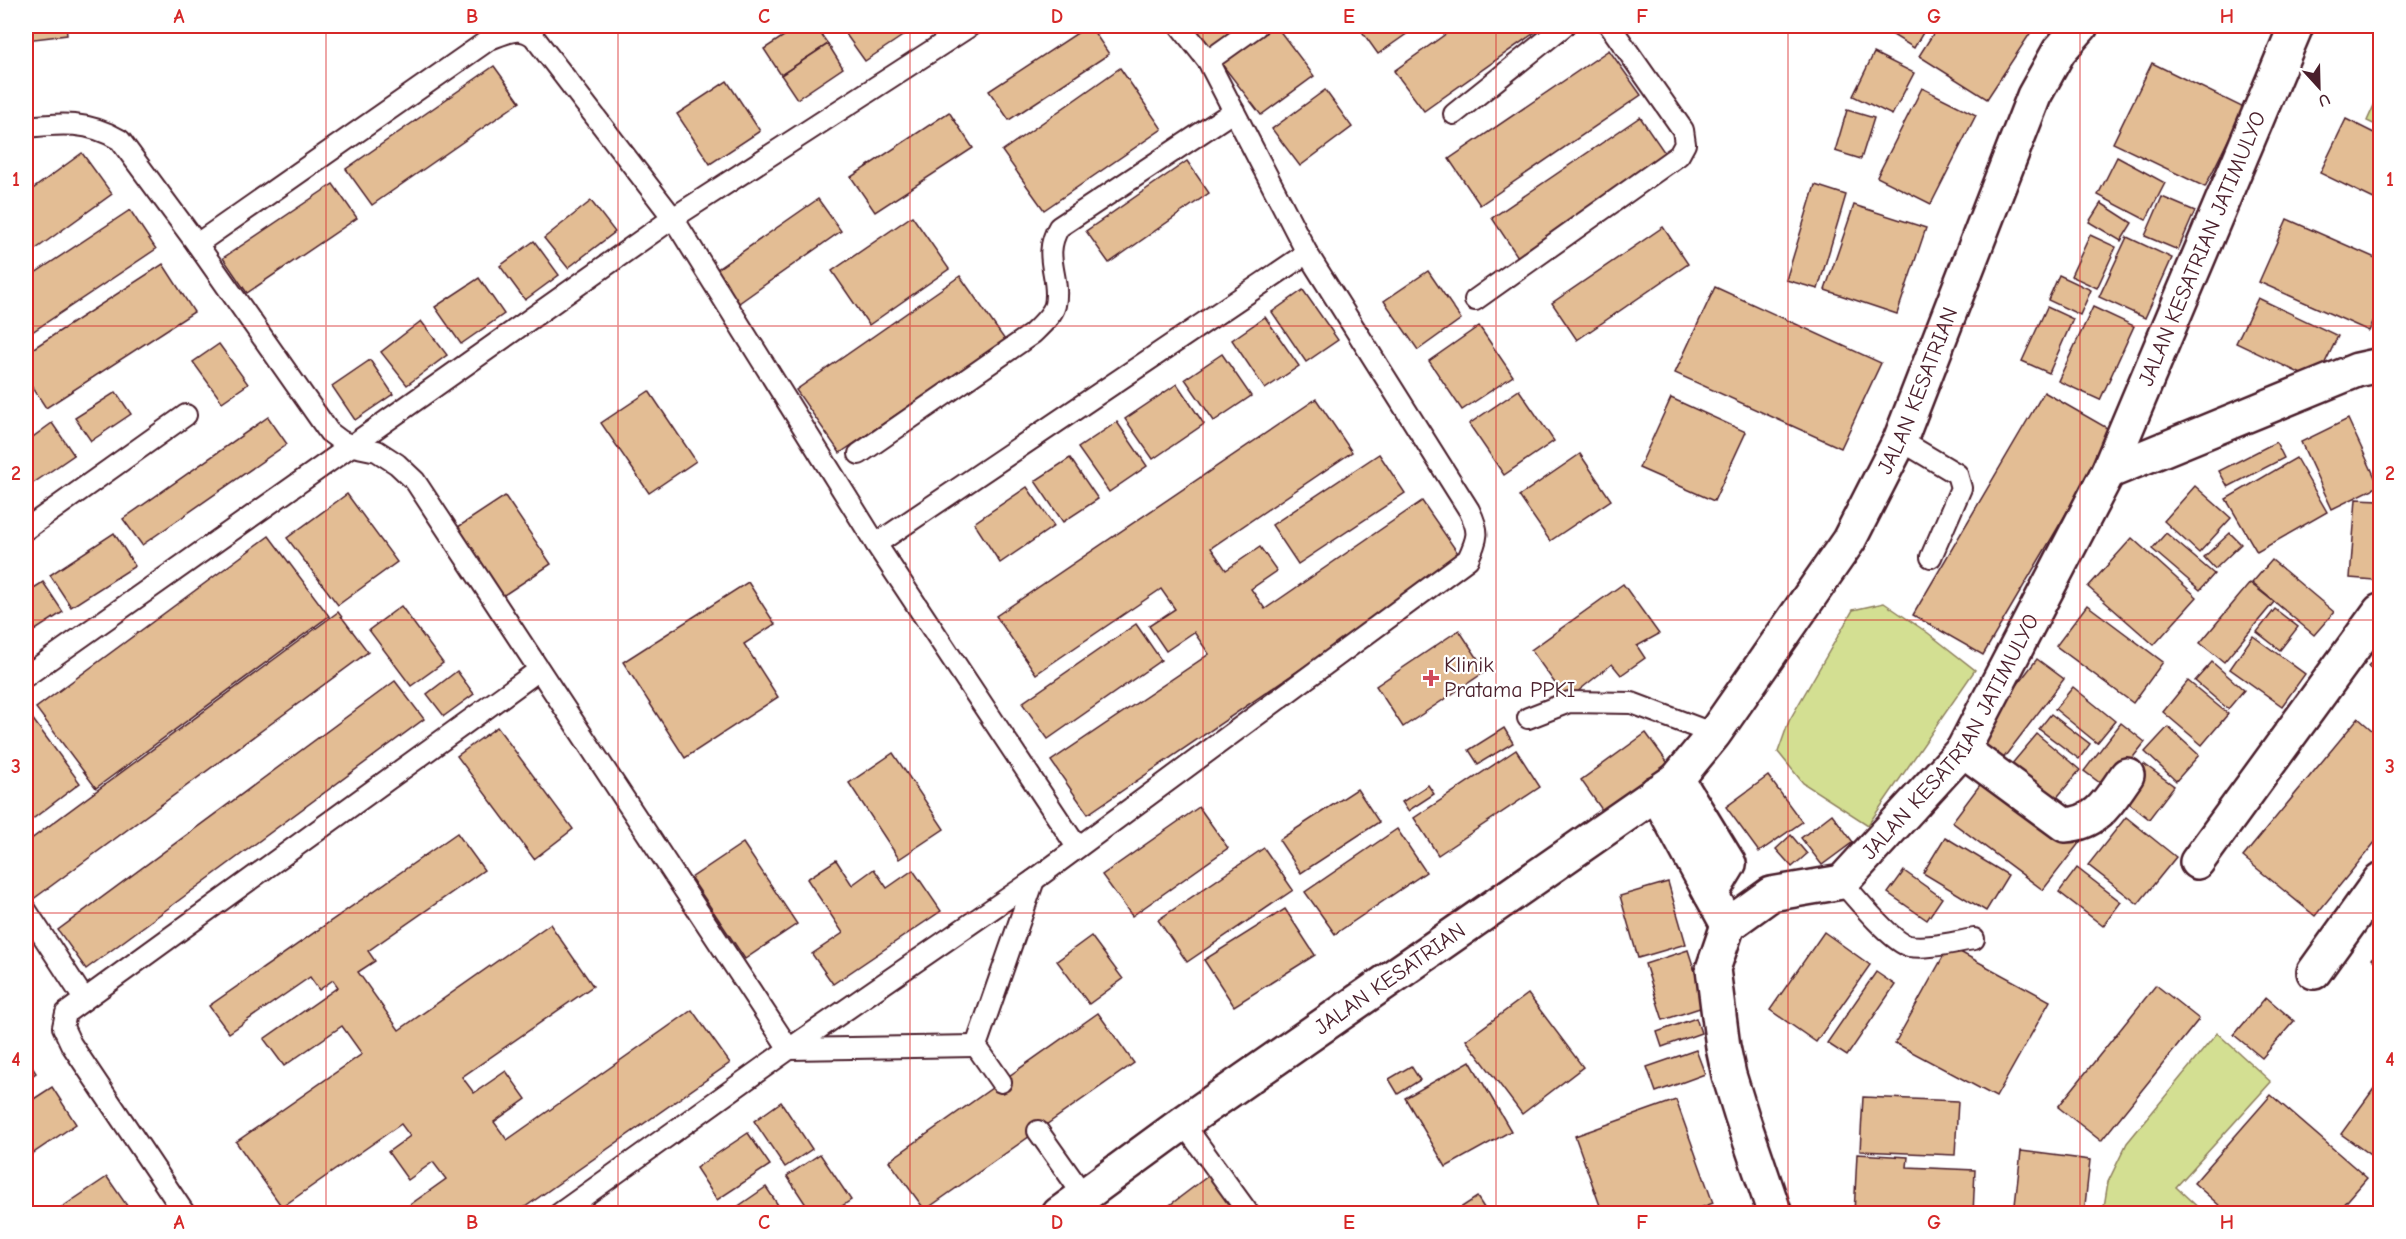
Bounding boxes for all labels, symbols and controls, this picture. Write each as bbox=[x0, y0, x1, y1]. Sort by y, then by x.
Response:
text: A bbox=[173, 5, 185, 28]
text: B bbox=[466, 5, 478, 28]
text: C bbox=[758, 5, 770, 28]
text: D bbox=[1051, 5, 1063, 28]
text: E bbox=[1343, 5, 1355, 28]
text: F bbox=[1636, 5, 1648, 28]
text: G bbox=[1927, 5, 1941, 28]
text: H bbox=[2220, 5, 2234, 28]
north arrow bbox=[2289, 57, 2349, 117]
text: U bbox=[2316, 90, 2333, 110]
street label: JALAN KESATRIAN JATIMULYO bbox=[2133, 107, 2272, 390]
text: 1 bbox=[12, 168, 20, 191]
text: 1 bbox=[2386, 168, 2394, 191]
street label: JALAN KESATRIAN bbox=[1872, 304, 1963, 479]
text: 2 bbox=[11, 462, 21, 485]
text: 2 bbox=[2385, 462, 2395, 485]
street label: JALAN KESATRIAN JATIMULYO bbox=[1856, 609, 2045, 865]
place label: Klinik Pratama PPKI bbox=[1444, 652, 1575, 703]
marker: Klinik Pratama PPKI bbox=[1422, 669, 1440, 687]
text: 3 bbox=[11, 755, 21, 778]
text: 3 bbox=[2385, 755, 2395, 778]
street label: JALAN KESATRIAN bbox=[1310, 917, 1470, 1040]
text: 4 bbox=[11, 1048, 21, 1071]
text: 4 bbox=[2385, 1048, 2395, 1071]
text: A bbox=[173, 1211, 185, 1234]
text: B bbox=[466, 1211, 478, 1234]
text: C bbox=[758, 1211, 770, 1234]
text: D bbox=[1051, 1211, 1063, 1234]
text: E bbox=[1343, 1211, 1355, 1234]
text: F bbox=[1636, 1211, 1648, 1234]
text: G bbox=[1927, 1211, 1941, 1234]
text: H bbox=[2220, 1211, 2234, 1234]

